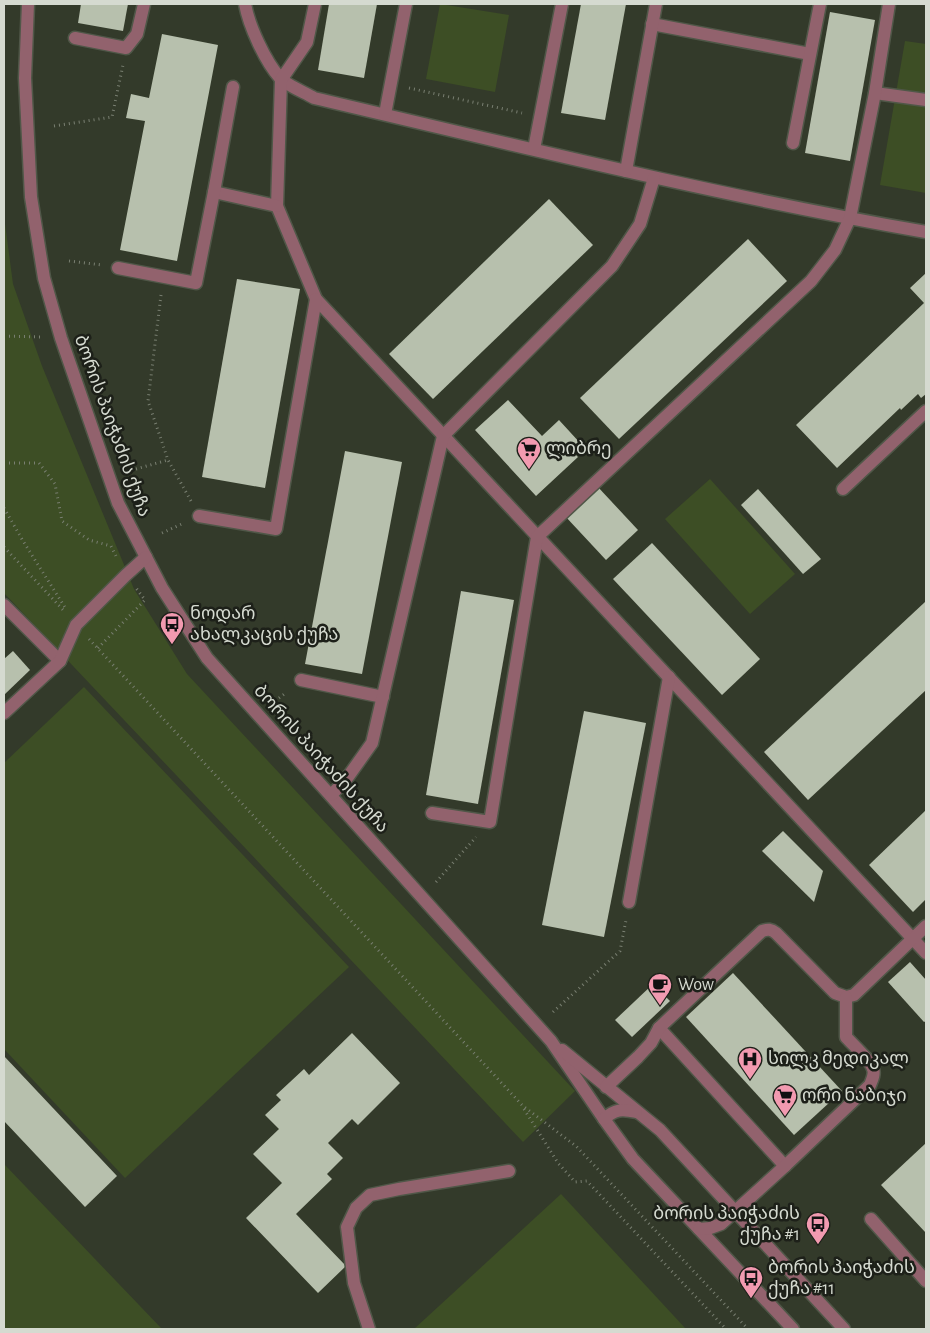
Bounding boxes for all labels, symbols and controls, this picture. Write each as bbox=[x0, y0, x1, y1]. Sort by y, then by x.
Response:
street label: ბორის პაიჭაძის ქუჩა bbox=[70, 332, 154, 520]
supermarket icon: ლიბრე bbox=[516, 436, 542, 470]
place label: ლიბრე bbox=[546, 439, 612, 459]
place label: ნოდარ ახალკაცის ქუჩა bbox=[190, 604, 338, 645]
bus stop icon: ნოდარ ახალკაცის ქუჩა bbox=[159, 611, 185, 645]
street label: ბორის პაიჭაძის ქუჩა bbox=[249, 681, 393, 837]
cafe icon: Wow bbox=[647, 972, 673, 1006]
place label: Wow bbox=[678, 976, 714, 994]
hospital icon: სილკ მედიკალ bbox=[737, 1046, 763, 1080]
place label: სილკ მედიკალ bbox=[768, 1050, 909, 1069]
supermarket icon: ორი ნაბიჯი bbox=[772, 1083, 798, 1117]
place label: ორი ნაბიჯი bbox=[802, 1086, 907, 1106]
place label: ბორის პაიჭაძის ქუჩა #1 bbox=[653, 1204, 800, 1245]
bus stop icon: ბორის პაიჭაძის ქუჩა #1 bbox=[805, 1211, 831, 1245]
place label: ბორის პაიჭაძის ქუჩა #11 bbox=[768, 1258, 915, 1299]
bus stop icon: ბორის პაიჭაძის ქუჩა #11 bbox=[738, 1265, 764, 1299]

